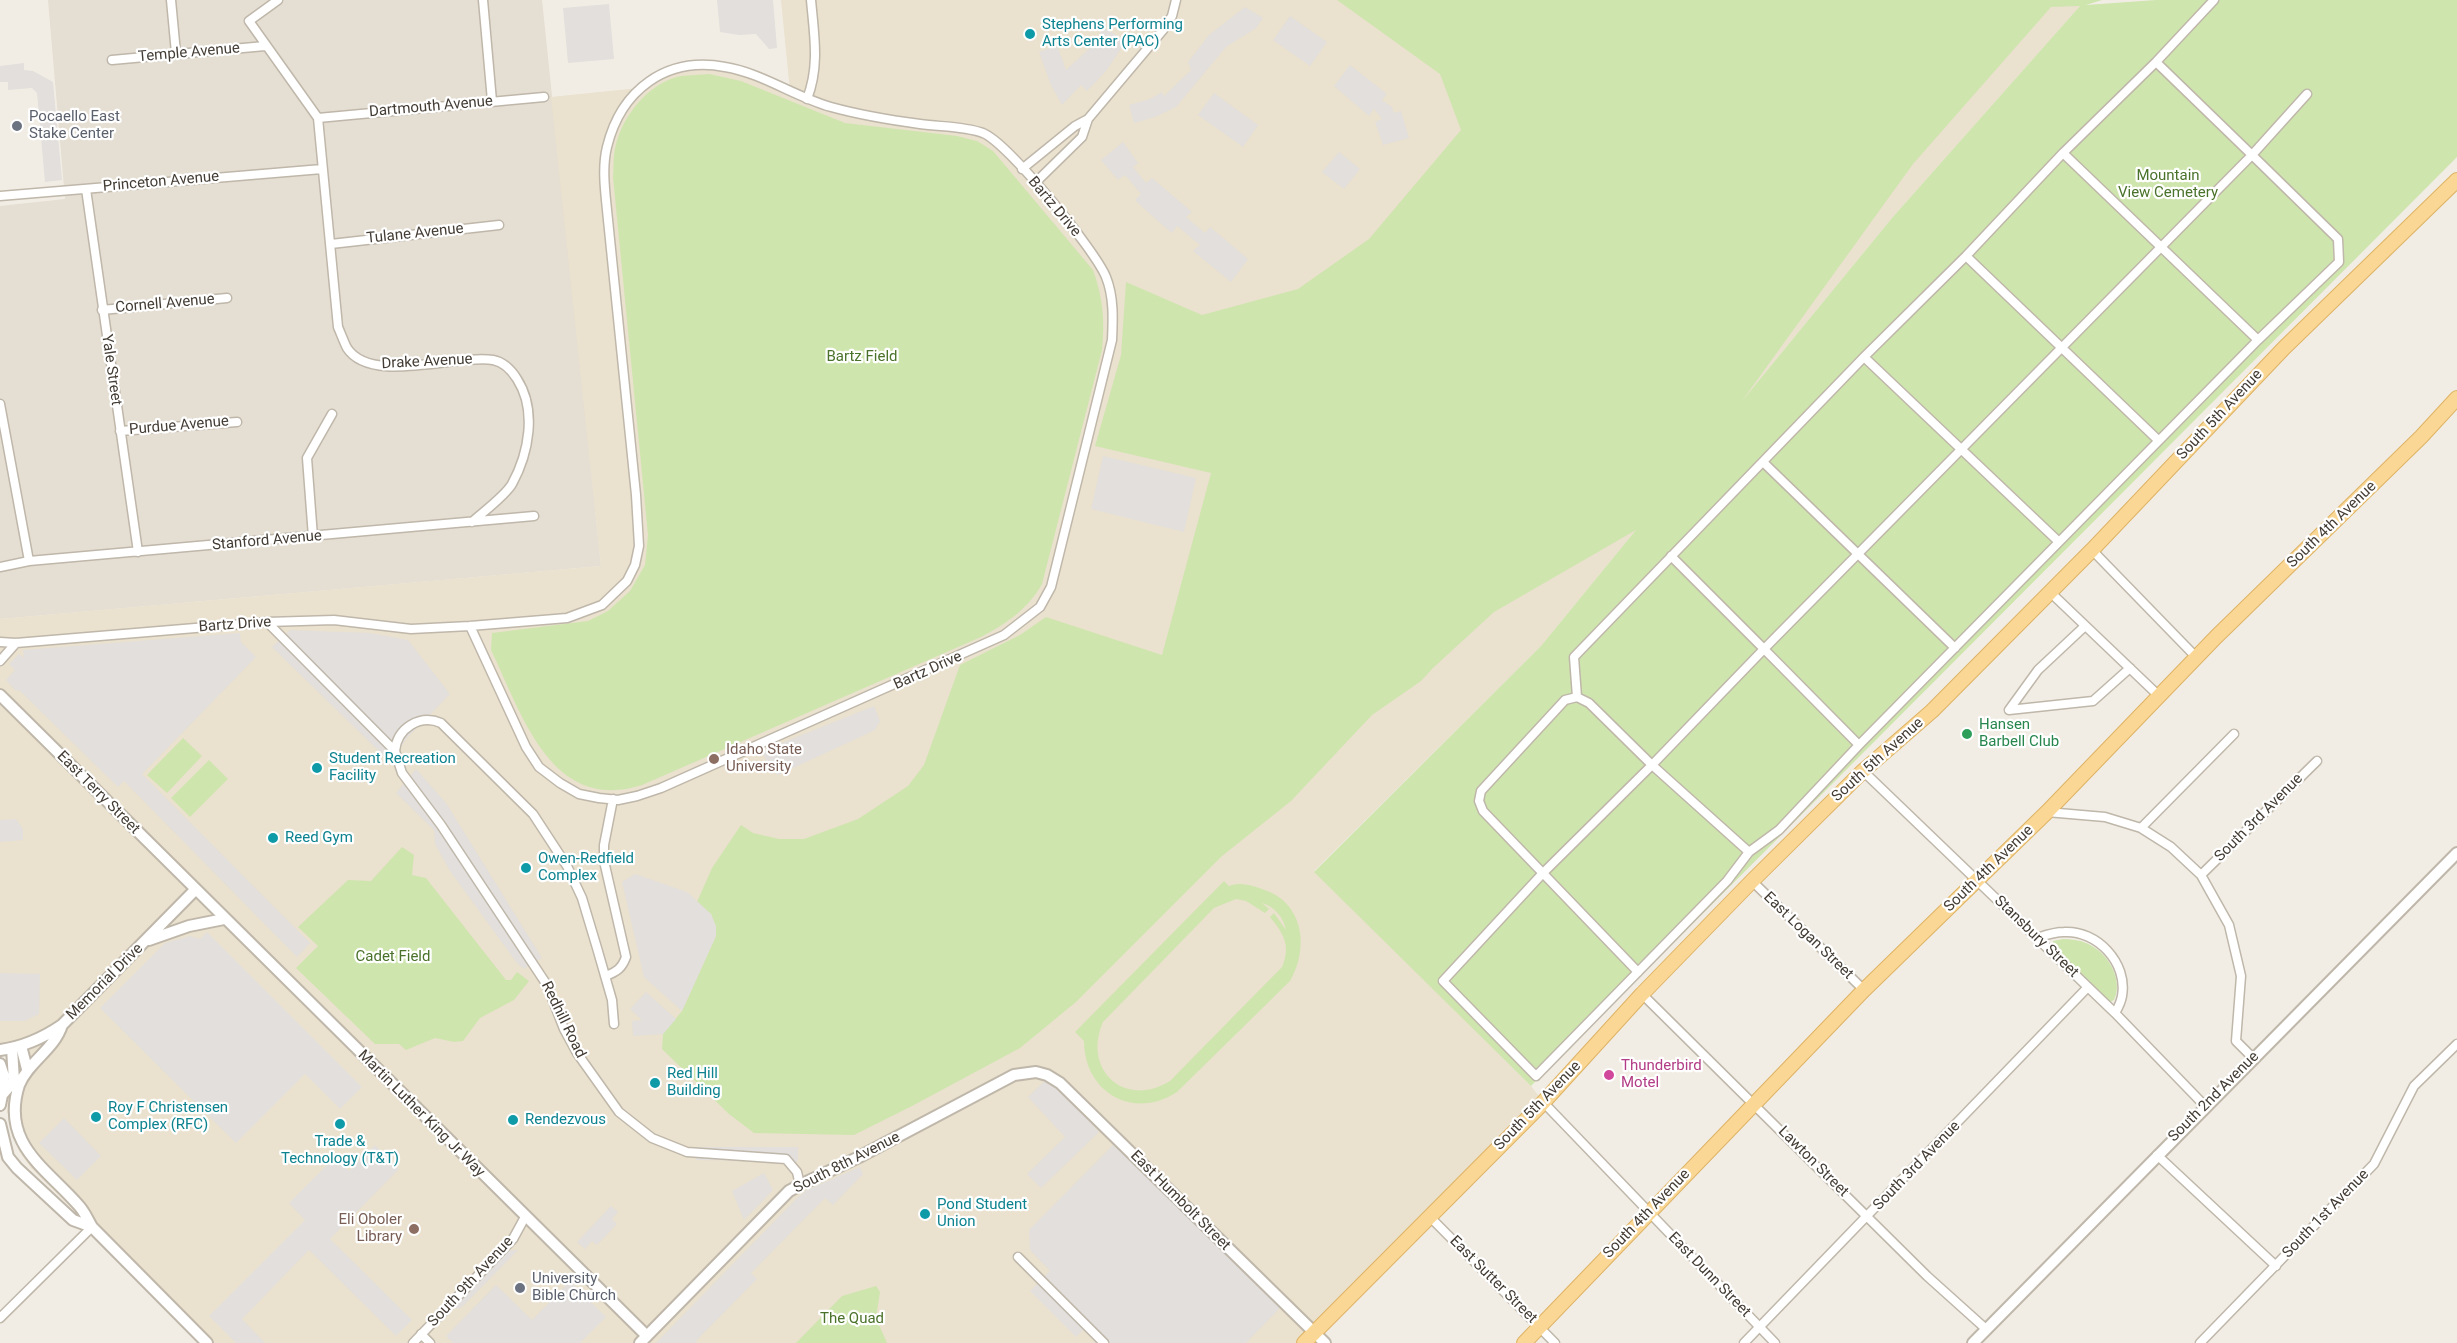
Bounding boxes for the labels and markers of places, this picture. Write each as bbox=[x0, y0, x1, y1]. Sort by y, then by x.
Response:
place label: Stephens Performing Arts Center (PAC) bbox=[1042, 16, 1183, 51]
marker: Stephens Performing Arts Center (PAC) bbox=[1023, 27, 1037, 41]
place label: Pocaello East Stake Center bbox=[29, 108, 120, 143]
marker: Pocaello East Stake Center bbox=[10, 119, 24, 133]
place label: Hansen Barbell Club bbox=[1979, 716, 2059, 751]
marker: Hansen Barbell Club bbox=[1960, 727, 1974, 741]
place label: Idaho State University bbox=[726, 741, 802, 776]
place label: Student Recreation Facility bbox=[329, 750, 456, 785]
marker: Idaho State University bbox=[707, 752, 721, 766]
marker: Student Recreation Facility bbox=[310, 761, 324, 775]
place label: Reed Gym bbox=[285, 829, 353, 847]
marker: Reed Gym bbox=[266, 831, 280, 845]
place label: Owen-Redfield Complex bbox=[538, 850, 634, 885]
marker: Owen-Redfield Complex bbox=[519, 861, 533, 875]
place label: Thunderbird Motel bbox=[1621, 1057, 1702, 1092]
place label: Red Hill Building bbox=[667, 1065, 721, 1100]
marker: Thunderbird Motel bbox=[1602, 1068, 1616, 1082]
marker: Red Hill Building bbox=[648, 1076, 662, 1090]
place label: Roy F Christensen Complex (RFC) bbox=[108, 1099, 228, 1134]
marker: Roy F Christensen Complex (RFC) bbox=[89, 1110, 103, 1124]
place label: Rendezvous bbox=[525, 1111, 606, 1129]
marker: Rendezvous bbox=[506, 1113, 520, 1127]
marker: Trade & Technology (T&T) bbox=[333, 1117, 347, 1131]
place label: Trade & Technology (T&T) bbox=[281, 1133, 399, 1168]
place label: Pond Student Union bbox=[937, 1196, 1027, 1231]
marker: Pond Student Union bbox=[918, 1207, 932, 1221]
place label: Eli Oboler Library bbox=[338, 1211, 402, 1246]
marker: Eli Oboler Library bbox=[407, 1222, 421, 1236]
place label: University Bible Church bbox=[532, 1270, 616, 1305]
marker: University Bible Church bbox=[513, 1281, 527, 1295]

